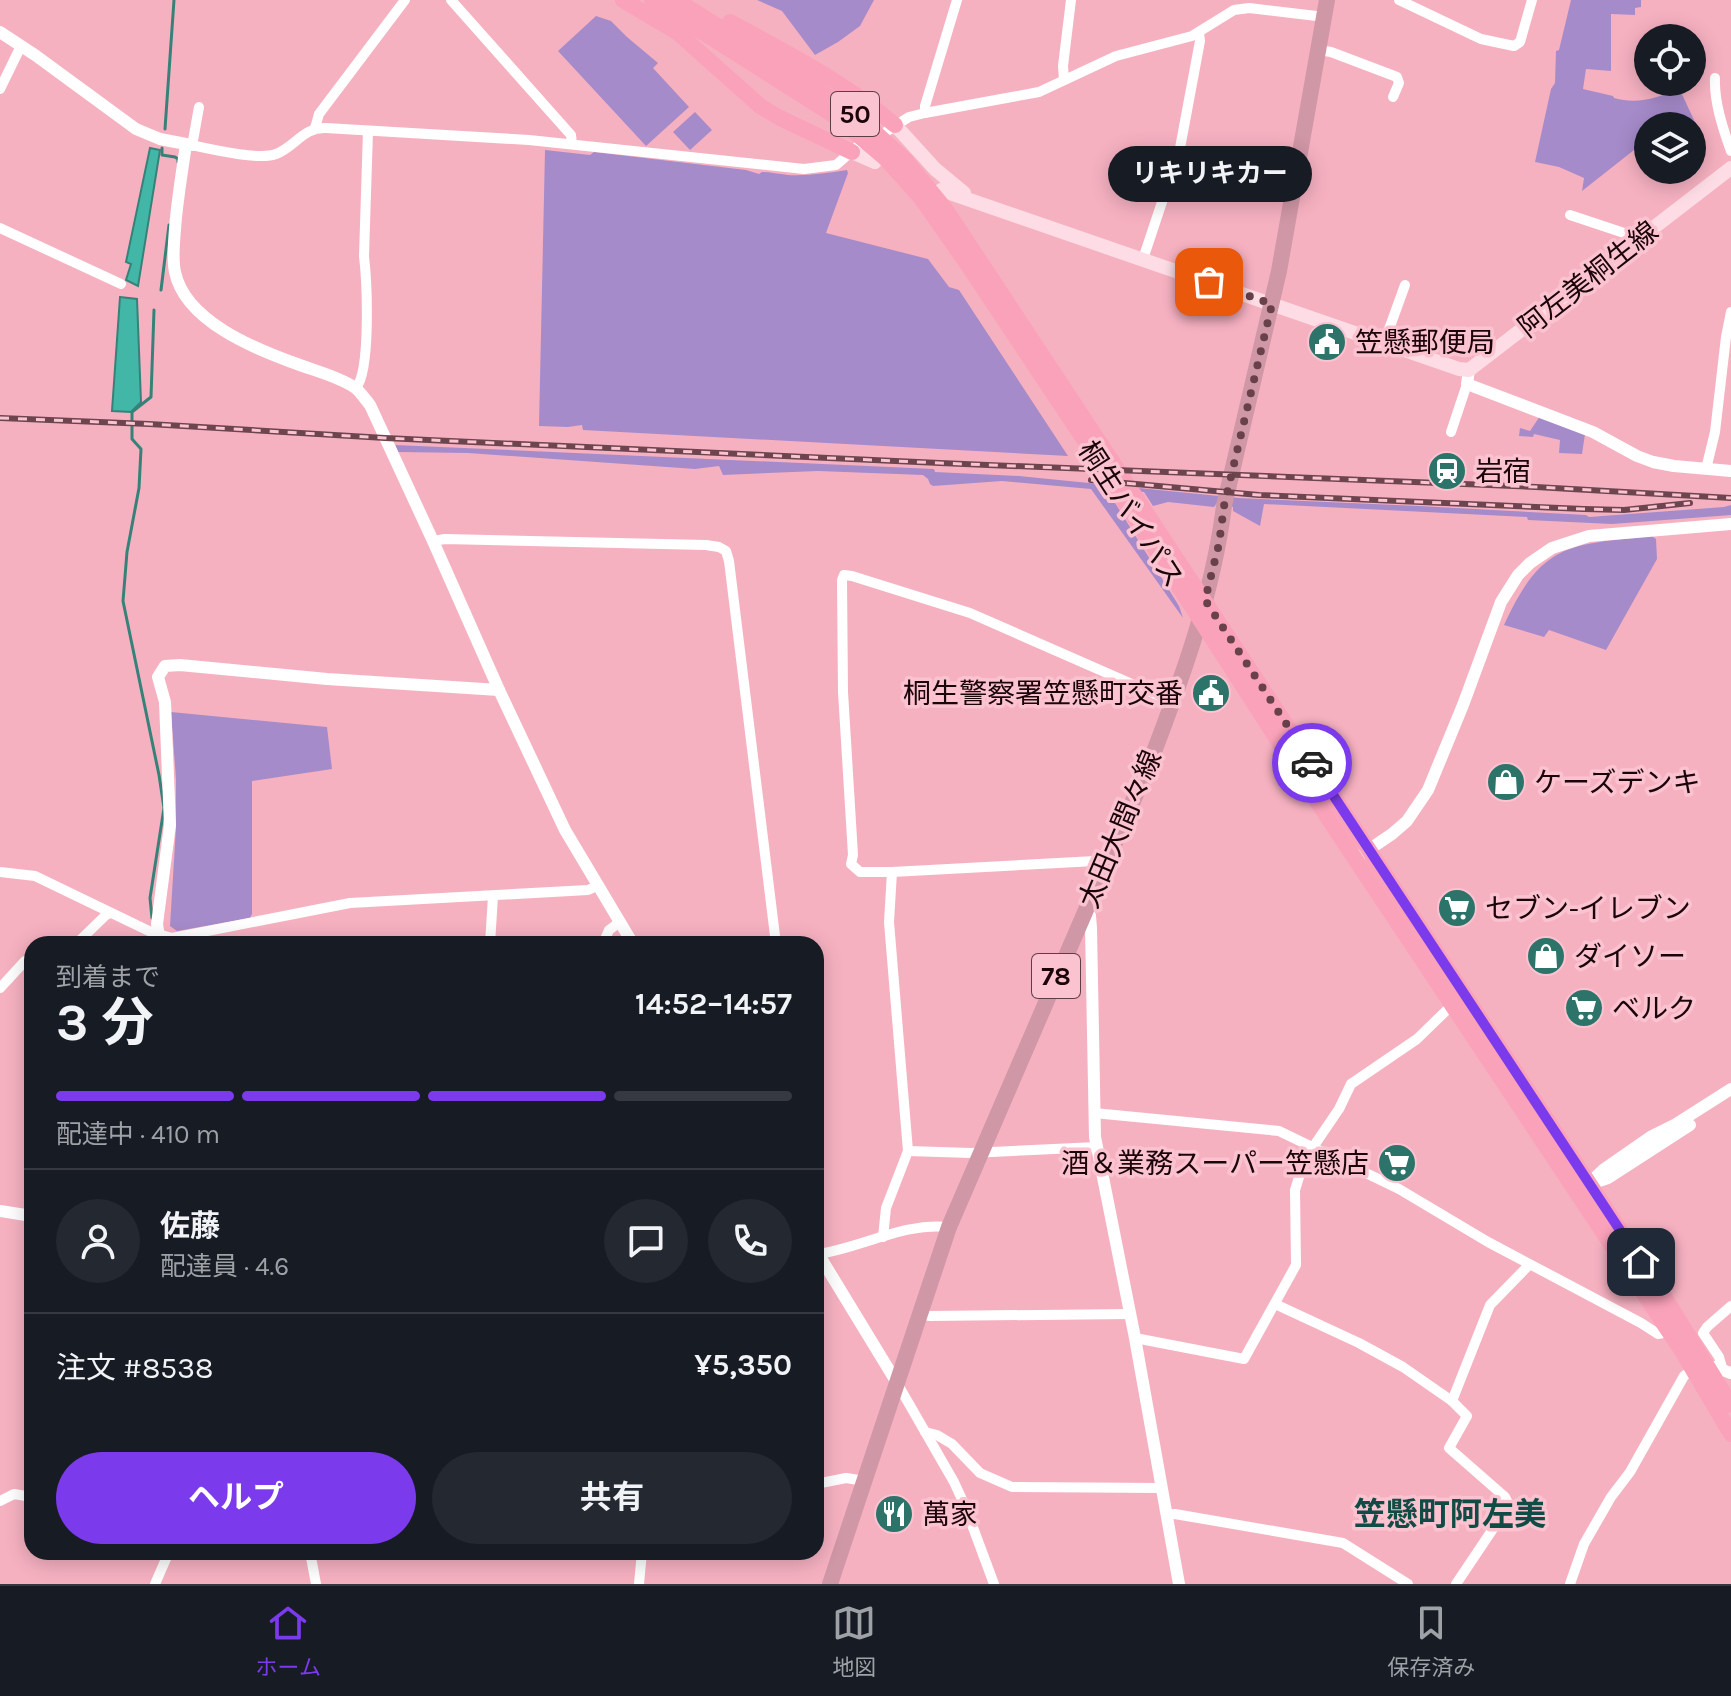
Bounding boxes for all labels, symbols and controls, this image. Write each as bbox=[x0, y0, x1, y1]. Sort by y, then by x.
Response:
map controls bbox=[1634, 24, 1706, 184]
button: locate bbox=[1634, 24, 1706, 96]
road number: 50 bbox=[831, 92, 879, 136]
button: layers bbox=[1634, 112, 1706, 184]
callout: リキリキカー bbox=[1107, 146, 1311, 202]
text: リキリキカー bbox=[1132, 158, 1288, 189]
street label: 阿左美桐生線 bbox=[1512, 214, 1664, 344]
pin bbox=[1175, 248, 1243, 316]
icon: bag bbox=[1187, 260, 1231, 304]
public building icon: 笠懸郵便局 bbox=[1306, 321, 1348, 363]
place label: 笠懸郵便局 bbox=[1355, 326, 1495, 359]
street label: 桐生バイパス bbox=[1072, 435, 1190, 593]
station icon: 岩宿 bbox=[1426, 450, 1468, 492]
place label: 岩宿 bbox=[1475, 455, 1531, 488]
public building icon: 桐生警察署笠懸町交番 bbox=[1190, 672, 1232, 714]
place label: 桐生警察署笠懸町交番 bbox=[903, 677, 1183, 710]
courier bbox=[1272, 723, 1352, 803]
icon: car bbox=[1290, 741, 1334, 785]
street label: 太田大間々線 bbox=[1072, 745, 1168, 913]
shop icon: ケーズデンキ bbox=[1485, 761, 1527, 803]
place label: ケーズデンキ bbox=[1534, 766, 1701, 799]
supermarket icon: セブン-イレブン bbox=[1436, 887, 1478, 929]
place label: セブン-イレブン bbox=[1485, 892, 1691, 925]
shop icon: ダイソー bbox=[1525, 935, 1567, 977]
place label: ダイソー bbox=[1574, 940, 1686, 973]
road number: 78 bbox=[1032, 954, 1080, 998]
text: 到着まで bbox=[56, 962, 160, 993]
text: 14:52–14:57 bbox=[635, 986, 792, 1022]
supermarket icon: ベルク bbox=[1563, 987, 1605, 1029]
text: 3 分 bbox=[56, 992, 154, 1053]
place label: ベルク bbox=[1612, 992, 1696, 1025]
text: 配達中 · 410 m bbox=[56, 1119, 220, 1150]
supermarket icon: 酒＆業務スーパー笠懸店 bbox=[1376, 1142, 1418, 1184]
place label: 酒＆業務スーパー笠懸店 bbox=[1061, 1147, 1369, 1180]
button: person bbox=[56, 1199, 140, 1283]
button: chat bbox=[604, 1199, 688, 1283]
button: phone bbox=[708, 1199, 792, 1283]
text: 佐藤 bbox=[160, 1208, 220, 1244]
pin bbox=[1607, 1228, 1675, 1296]
icon: home bbox=[1619, 1240, 1663, 1284]
text: 配達員 · 4.6 bbox=[160, 1251, 289, 1282]
text: ¥5,350 bbox=[694, 1347, 792, 1383]
text: 注文 #8538 bbox=[56, 1350, 213, 1386]
button: ヘルプ bbox=[56, 1452, 416, 1544]
button: 共有 bbox=[432, 1452, 792, 1544]
restaurant icon: 萬家 bbox=[873, 1493, 915, 1535]
district label: 笠懸町阿左美 bbox=[1354, 1496, 1546, 1533]
place label: 萬家 bbox=[922, 1498, 978, 1531]
tab: ホーム bbox=[256, 1601, 321, 1681]
tab: 地図 bbox=[832, 1601, 876, 1681]
tab: 保存済み bbox=[1387, 1601, 1475, 1681]

